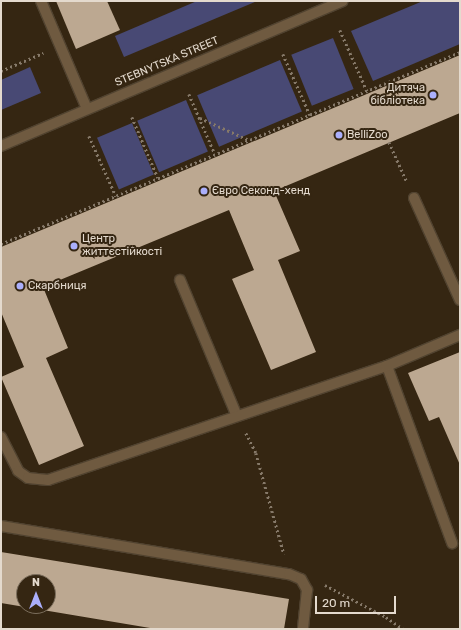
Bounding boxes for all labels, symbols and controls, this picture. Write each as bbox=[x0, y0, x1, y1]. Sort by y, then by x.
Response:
street label: STEBNYTSKA STREET bbox=[113, 34, 221, 90]
place label: Дитяча бібліотека bbox=[370, 82, 425, 108]
marker: Дитяча бібліотека bbox=[428, 90, 438, 100]
place label: BelliZoo bbox=[347, 128, 388, 142]
marker: BelliZoo bbox=[334, 130, 344, 140]
place label: Євро Секонд-хенд bbox=[212, 184, 310, 198]
marker: Євро Секонд-хенд bbox=[199, 186, 209, 196]
place label: Центр життєстійкості bbox=[82, 233, 162, 259]
marker: Центр життєстійкості bbox=[69, 241, 79, 251]
place label: Скарбниця bbox=[28, 279, 86, 293]
marker: Скарбниця bbox=[15, 281, 25, 291]
north arrow bbox=[16, 574, 56, 614]
text: N bbox=[32, 576, 40, 589]
scale bar bbox=[317, 588, 398, 614]
text: 20 m bbox=[322, 596, 350, 610]

